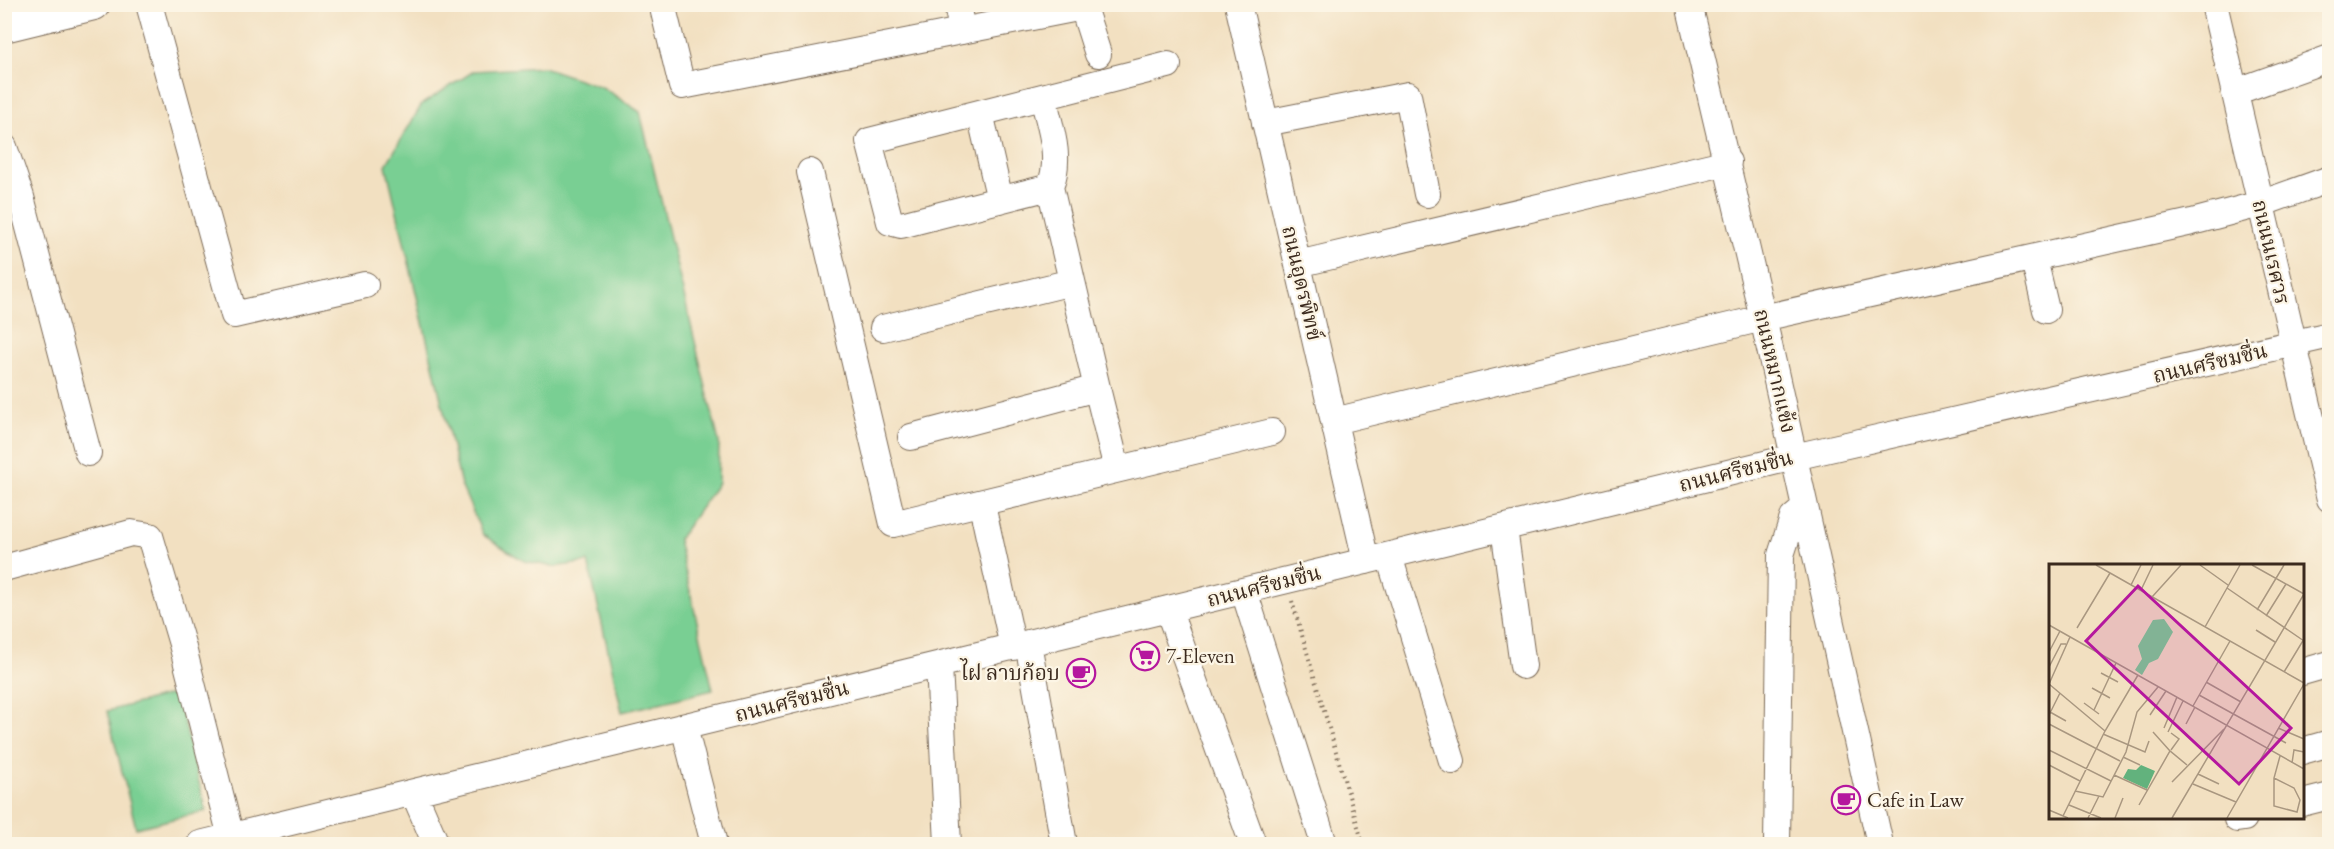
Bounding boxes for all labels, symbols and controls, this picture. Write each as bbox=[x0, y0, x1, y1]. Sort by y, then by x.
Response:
street label: ถนนนเรศวร bbox=[2246, 197, 2297, 307]
street label: ถนนอุดรพิทข์ bbox=[1275, 223, 1329, 343]
street label: ถนนหมากแข้ง bbox=[1748, 306, 1803, 436]
street label: ถนนศรีชมชื่น bbox=[2150, 334, 2270, 389]
street label: ถนนศรีชมชื่น bbox=[1676, 441, 1796, 498]
street label: ถนนศรีชมชื่น bbox=[1204, 556, 1324, 613]
inset map bbox=[2049, 564, 2304, 819]
supermarket icon: 7-Eleven bbox=[1129, 640, 1161, 672]
place label: 7-Eleven bbox=[1166, 642, 1235, 669]
cafe icon: ไฝ ลาบก้อบ bbox=[1065, 657, 1097, 689]
place label: ไฝ ลาบก้อบ bbox=[960, 658, 1060, 686]
street label: ถนนศรีชมชื่น bbox=[732, 671, 852, 728]
cafe icon: Cafe in Law bbox=[1830, 784, 1862, 816]
place label: Cafe in Law bbox=[1867, 786, 1964, 813]

